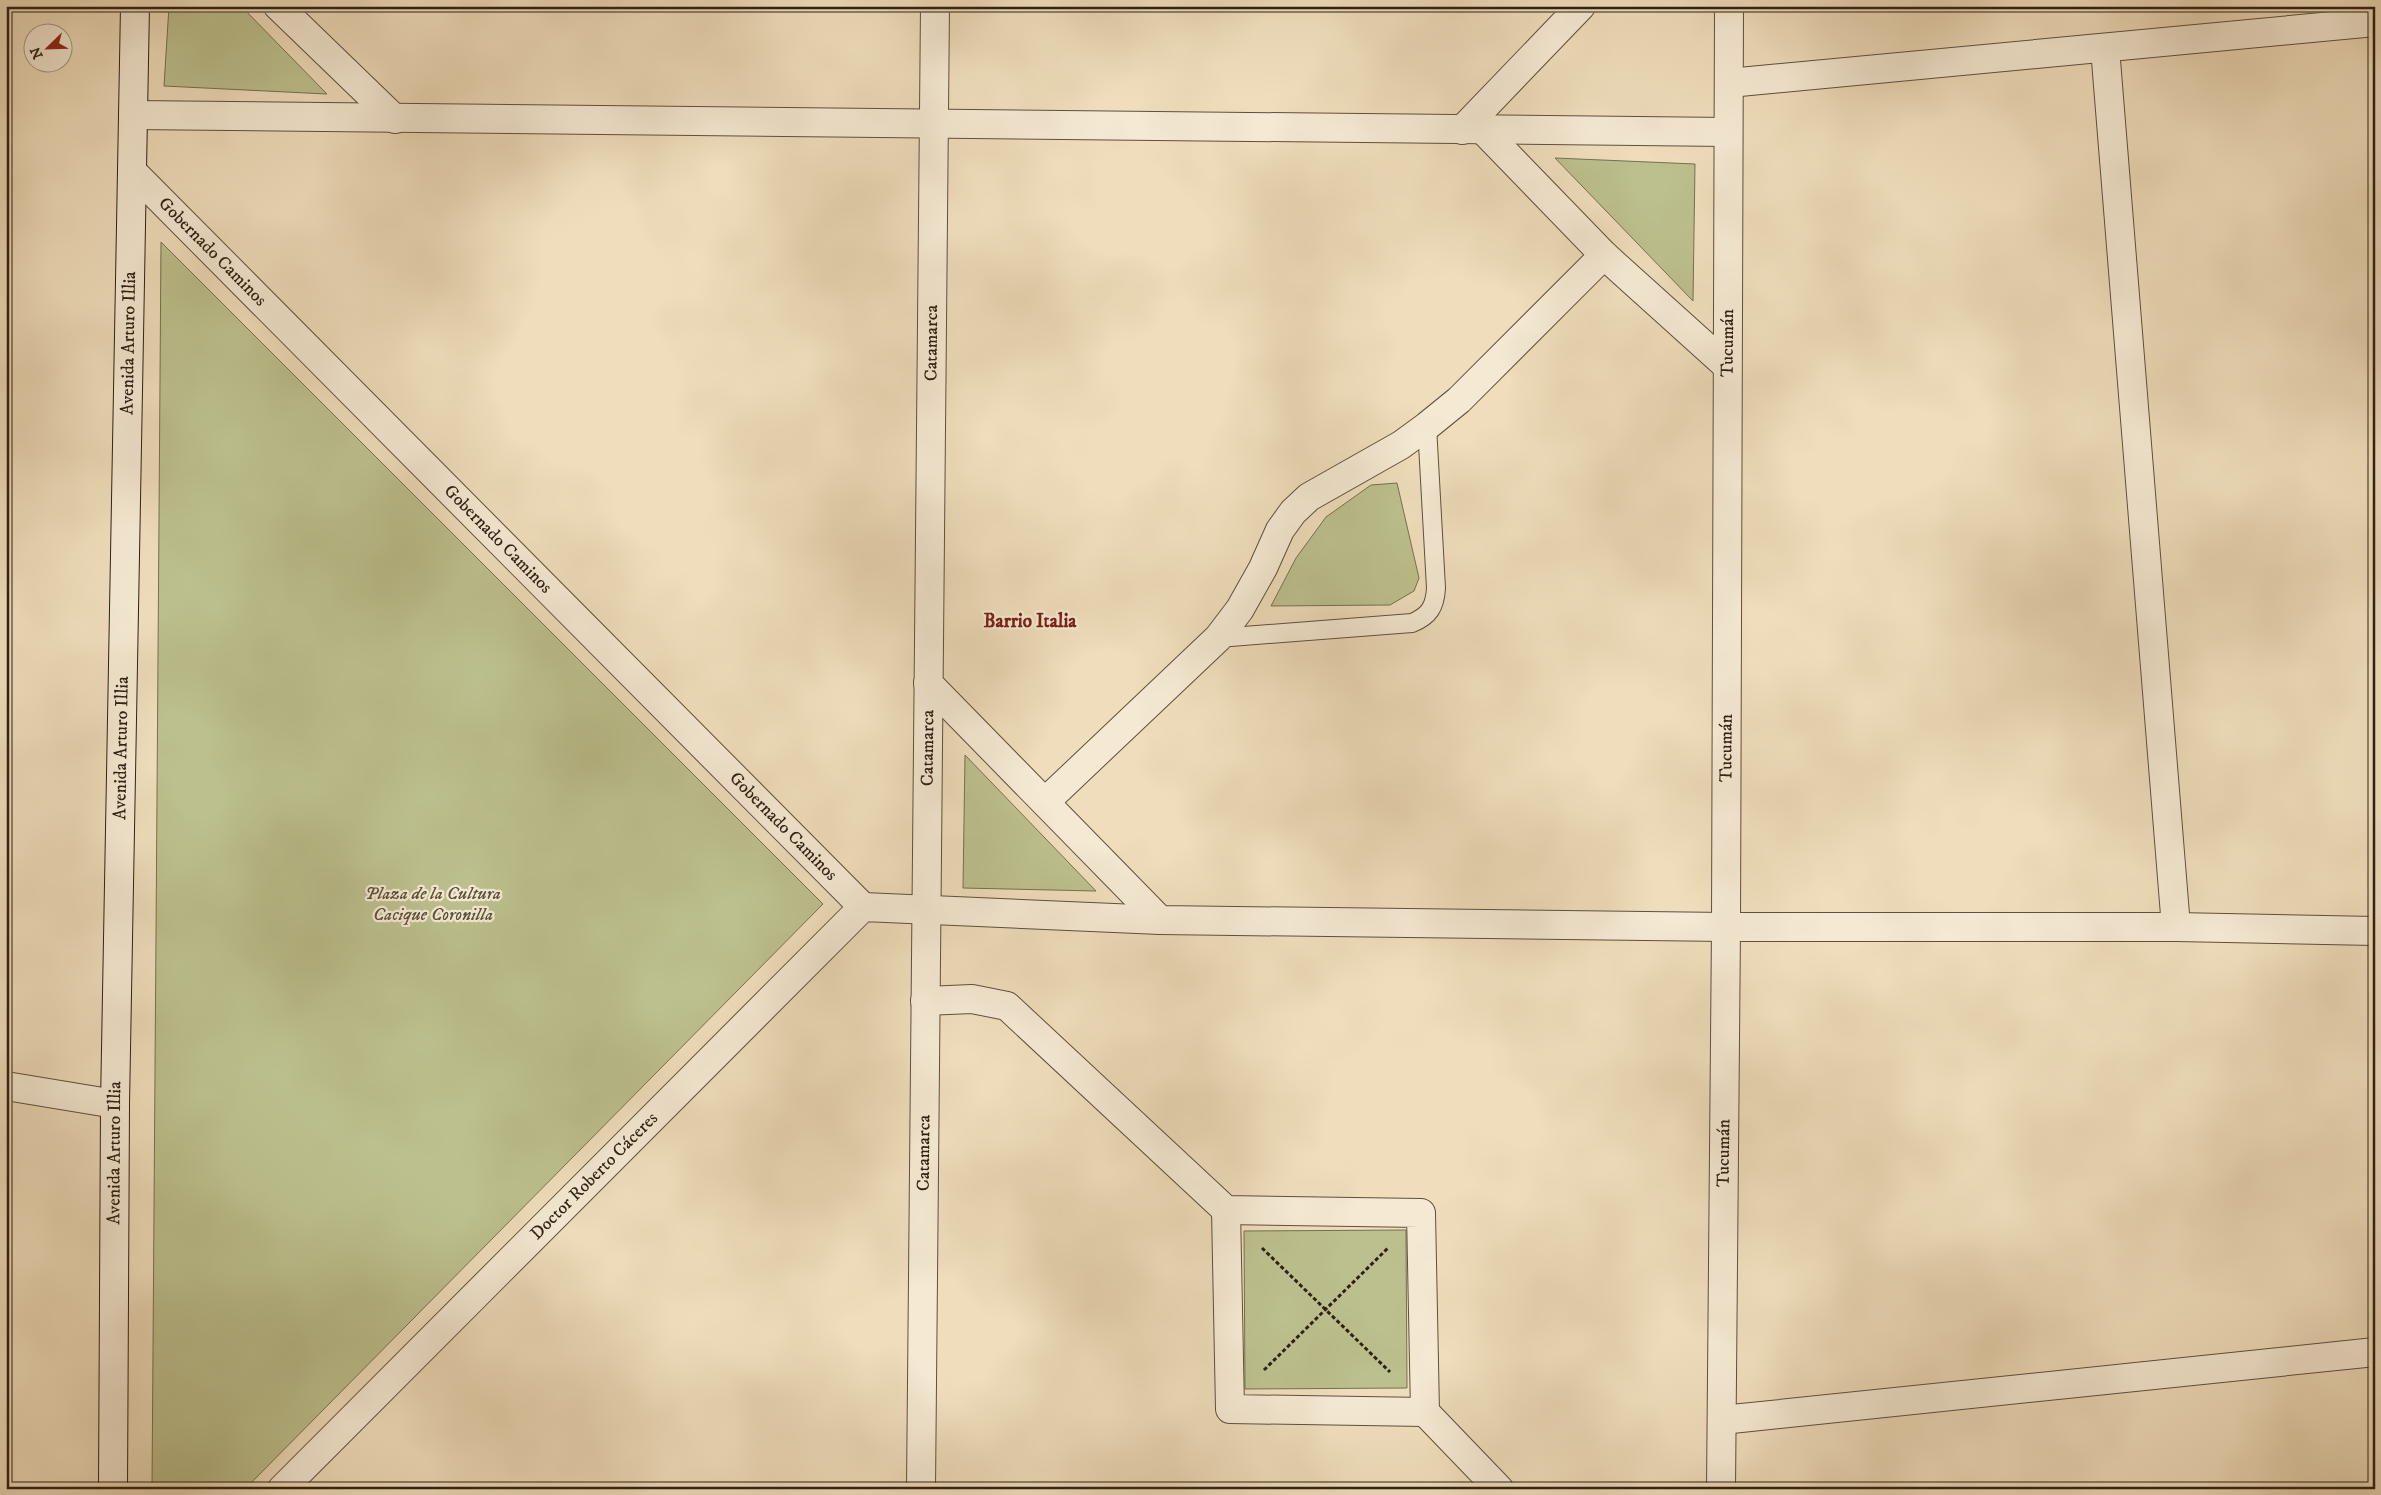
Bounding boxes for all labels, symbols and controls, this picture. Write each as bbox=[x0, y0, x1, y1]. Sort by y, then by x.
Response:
north arrow bbox=[22, 22, 72, 72]
text: N bbox=[26, 43, 47, 61]
street label: Gobernado Caminos bbox=[154, 193, 271, 311]
street label: Avenida Arturo Illia bbox=[117, 271, 141, 415]
street label: Catamarca bbox=[920, 304, 943, 381]
street label: Tucumán bbox=[1717, 308, 1739, 377]
street label: Gobernado Caminos bbox=[439, 480, 556, 598]
district label: Barrio Italia bbox=[984, 610, 1077, 633]
street label: Avenida Arturo Illia bbox=[109, 676, 134, 820]
street label: Catamarca bbox=[917, 709, 939, 786]
street label: Tucumán bbox=[1715, 713, 1738, 782]
street label: Gobernado Caminos bbox=[724, 768, 842, 886]
park label: Plaza de la Cultura Cacique Coronilla bbox=[365, 883, 501, 926]
street label: Avenida Arturo Illia bbox=[103, 1081, 126, 1225]
street label: Doctor Roberto Cáceres bbox=[526, 1108, 663, 1245]
street label: Catamarca bbox=[913, 1114, 936, 1191]
street label: Tucumán bbox=[1713, 1118, 1735, 1187]

